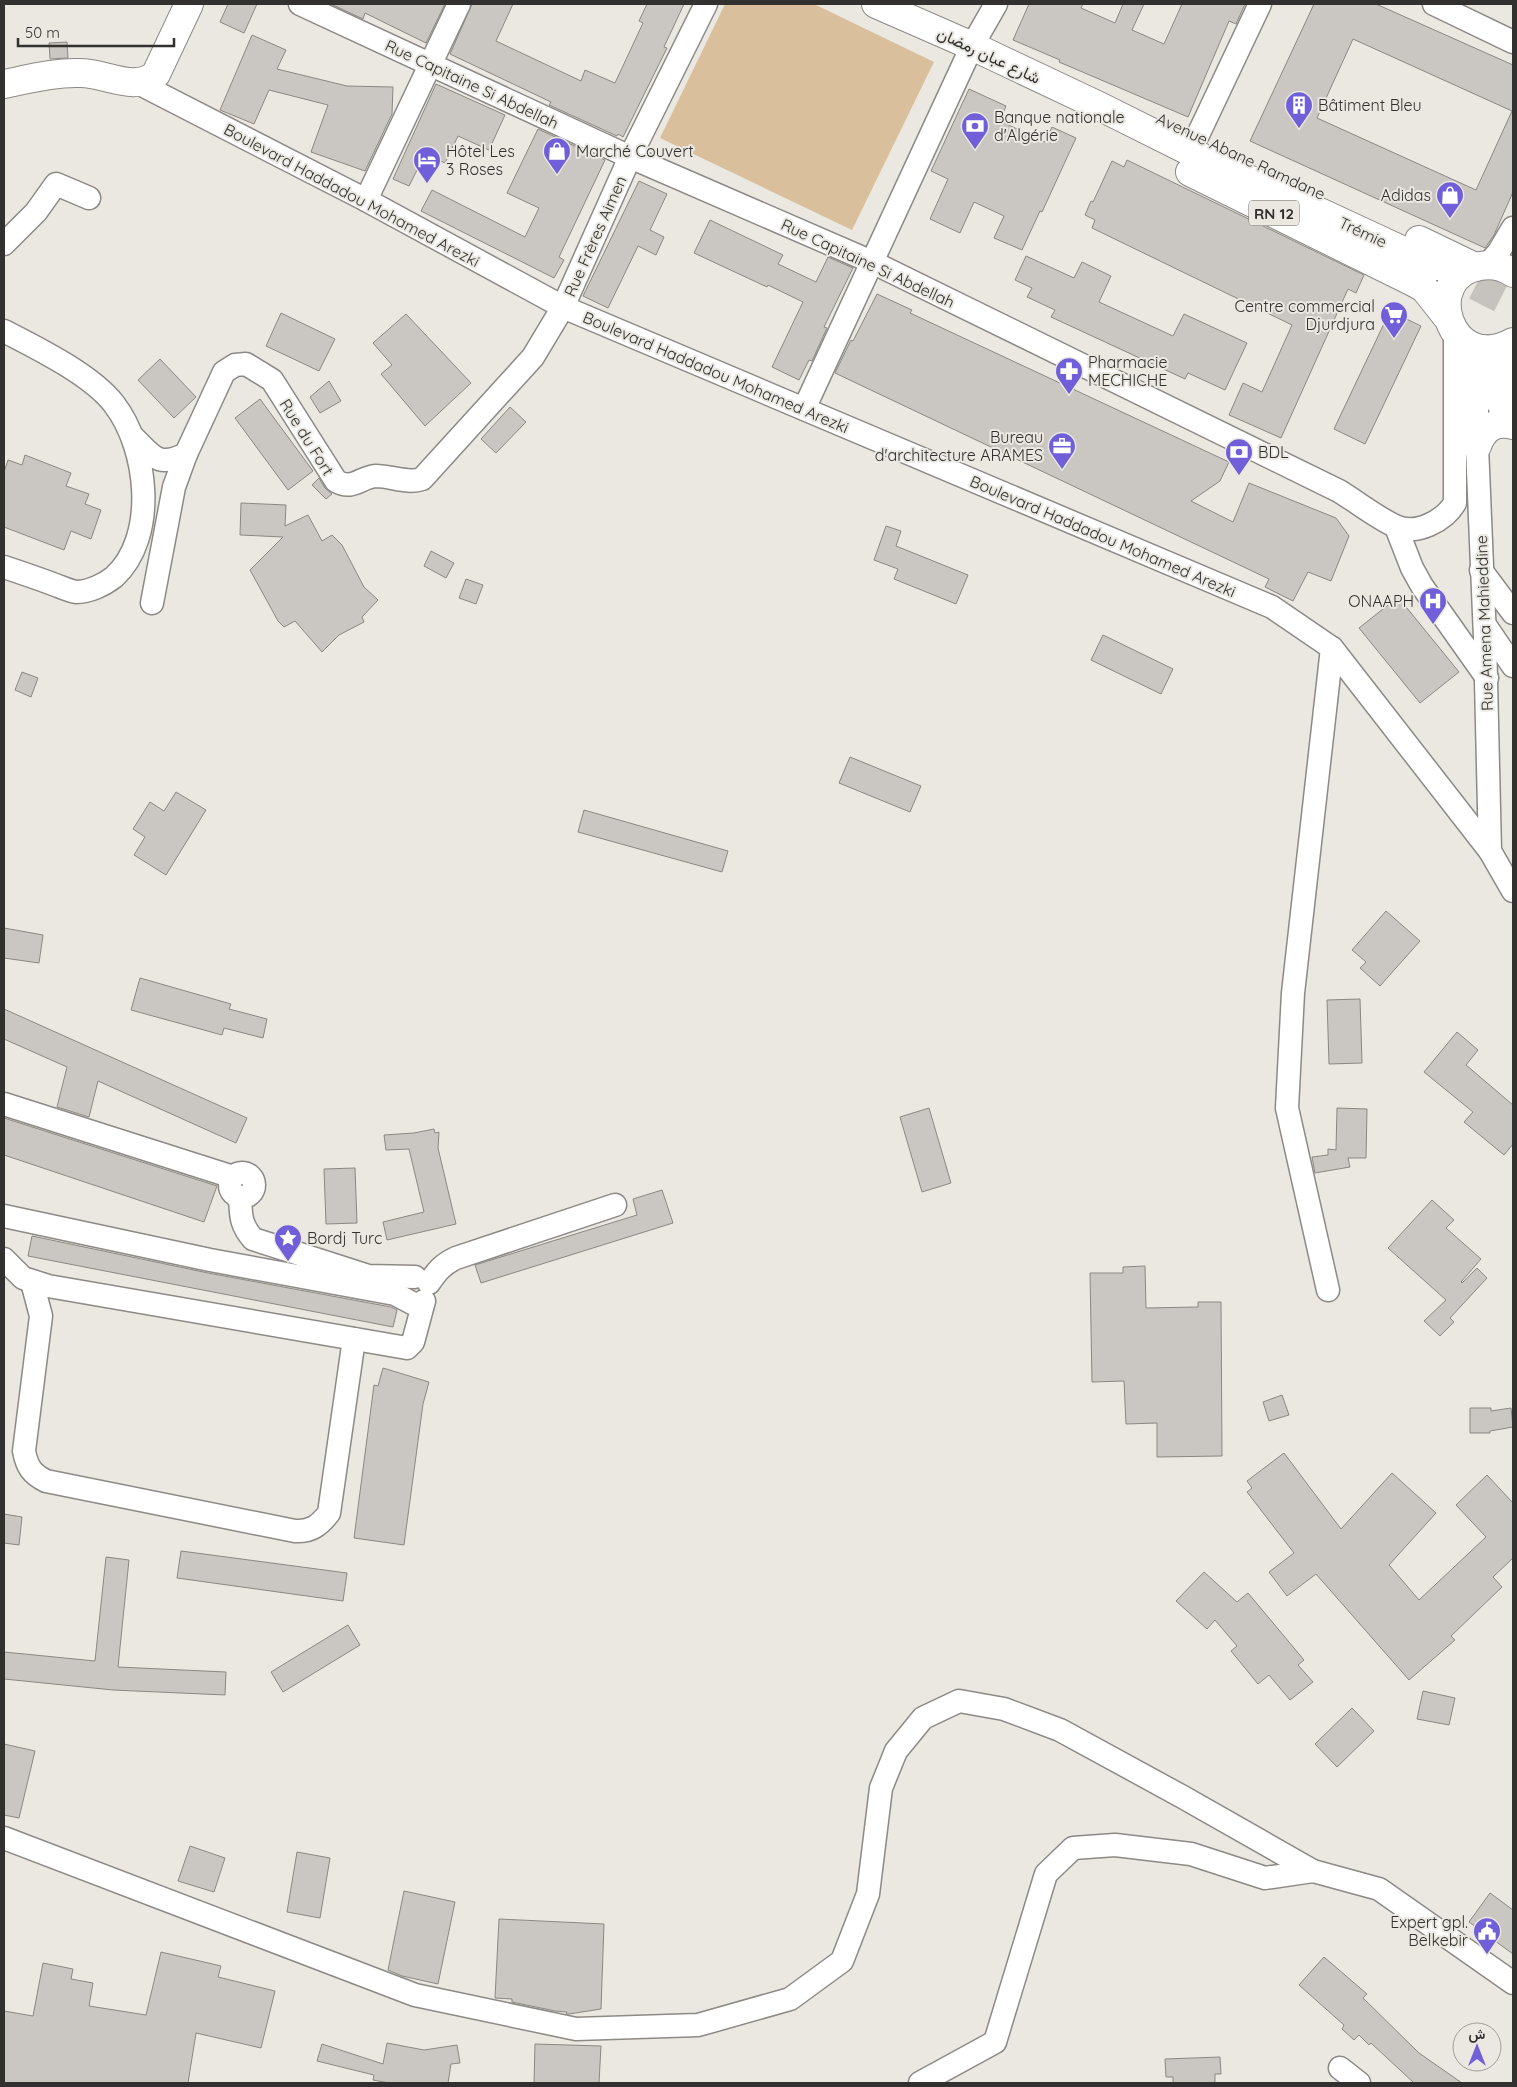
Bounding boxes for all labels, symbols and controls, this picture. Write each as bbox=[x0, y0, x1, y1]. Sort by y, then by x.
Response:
scale bar bbox=[18, 15, 174, 47]
street label: شارع عبان رمضان bbox=[933, 22, 1044, 89]
text: 50 m bbox=[25, 23, 60, 42]
street label: Rue Capitaine Si Abdellah bbox=[382, 35, 562, 133]
building icon: Bâtiment Bleu bbox=[1284, 90, 1314, 129]
place label: Bâtiment Bleu bbox=[1318, 95, 1422, 115]
place label: Banque nationale d'Algérie bbox=[994, 107, 1125, 145]
street label: Avenue Abane Ramdane bbox=[1153, 108, 1329, 204]
bank icon: Banque nationale d'Algérie bbox=[960, 111, 990, 150]
street label: Boulevard Haddadou Mohamed Arezki bbox=[221, 119, 483, 271]
shop icon: Marché Couvert bbox=[542, 136, 572, 175]
place label: Hôtel Les 3 Roses bbox=[446, 141, 515, 179]
place label: Marché Couvert bbox=[576, 141, 694, 161]
hotel icon: Hôtel Les 3 Roses bbox=[412, 145, 442, 184]
street label: Rue Frères Aimen bbox=[559, 172, 631, 300]
shop icon: Adidas bbox=[1435, 180, 1465, 219]
place label: Adidas bbox=[1381, 185, 1431, 205]
road number: RN 12 bbox=[1249, 200, 1299, 226]
street label: Trémie bbox=[1336, 212, 1390, 252]
street label: Rue Capitaine Si Abdellah bbox=[778, 214, 958, 312]
place label: Centre commercial Djurdjura bbox=[1235, 296, 1375, 334]
supermarket icon: Centre commercial Djurdjura bbox=[1379, 300, 1409, 339]
street label: Boulevard Haddadou Mohamed Arezki bbox=[580, 307, 852, 437]
place label: Pharmacie MECHICHE bbox=[1088, 352, 1168, 390]
pharmacy icon: Pharmacie MECHICHE bbox=[1054, 356, 1084, 395]
street label: Rue du Fort bbox=[276, 395, 338, 479]
place label: Bureau d'architecture ARAMES bbox=[875, 427, 1043, 465]
office icon: Bureau d'architecture ARAMES bbox=[1047, 431, 1077, 470]
bank icon: BDL bbox=[1224, 437, 1254, 476]
place label: BDL bbox=[1258, 442, 1289, 462]
street label: Boulevard Haddadou Mohamed Arezki bbox=[967, 471, 1239, 601]
street label: Rue Amena Mahieddine bbox=[1471, 535, 1497, 711]
hospital icon: ONAAPH bbox=[1418, 586, 1448, 625]
place label: ONAAPH bbox=[1348, 591, 1414, 611]
place icon: Bordj Turc bbox=[273, 1223, 303, 1262]
place label: Bordj Turc bbox=[307, 1228, 382, 1248]
place label: Expert gpl. Belkebir bbox=[1390, 1912, 1468, 1950]
public building icon: Expert gpl. Belkebir bbox=[1472, 1916, 1502, 1955]
north arrow bbox=[1452, 2022, 1502, 2072]
text: ش bbox=[1469, 2025, 1486, 2043]

